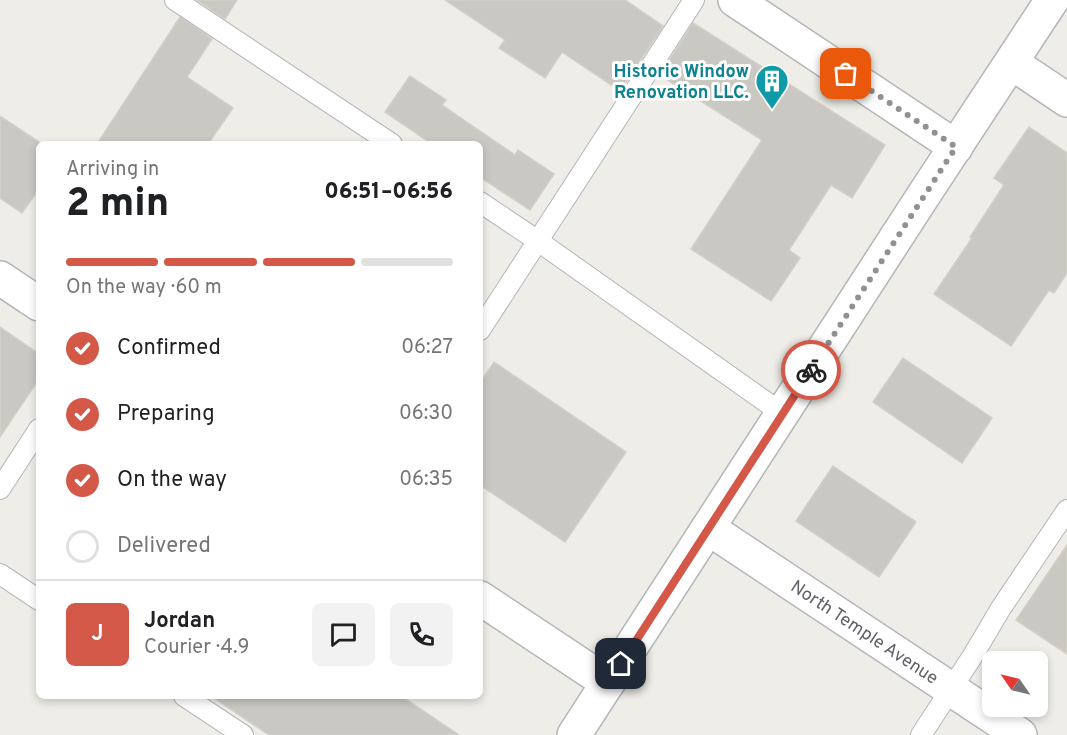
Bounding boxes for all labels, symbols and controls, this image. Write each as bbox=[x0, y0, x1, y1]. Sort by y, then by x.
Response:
pin bbox=[820, 48, 871, 99]
icon: bag bbox=[829, 57, 862, 90]
place label: Historic Window Renovation LLC. bbox=[614, 61, 749, 105]
building icon: Historic Window Renovation LLC. bbox=[754, 63, 790, 110]
text: Arriving in bbox=[66, 157, 159, 183]
text: 06:51–06:56 bbox=[324, 179, 453, 206]
text: 2 min bbox=[66, 181, 169, 230]
text: On the way · 60 m bbox=[66, 275, 222, 301]
icon: check bbox=[66, 332, 99, 365]
text: Confirmed bbox=[117, 335, 221, 362]
text: 06:27 bbox=[401, 335, 453, 361]
courier bbox=[781, 340, 841, 400]
icon: bike bbox=[795, 354, 828, 387]
icon: check bbox=[66, 398, 99, 431]
text: Preparing bbox=[117, 401, 215, 428]
text: 06:30 bbox=[399, 401, 453, 427]
icon: check bbox=[66, 464, 99, 497]
text: On the way bbox=[117, 467, 227, 494]
text: 06:35 bbox=[399, 467, 453, 493]
text: Delivered bbox=[117, 533, 211, 560]
street label: North Temple Avenue bbox=[786, 576, 942, 691]
button: chat bbox=[312, 603, 375, 666]
button: phone bbox=[390, 603, 453, 666]
text: Jordan bbox=[144, 608, 215, 635]
text: J bbox=[91, 621, 104, 648]
text: Courier · 4.9 bbox=[144, 635, 249, 661]
pin bbox=[595, 638, 646, 689]
icon: home bbox=[604, 647, 637, 680]
north arrow bbox=[982, 651, 1048, 717]
map controls bbox=[982, 651, 1048, 717]

